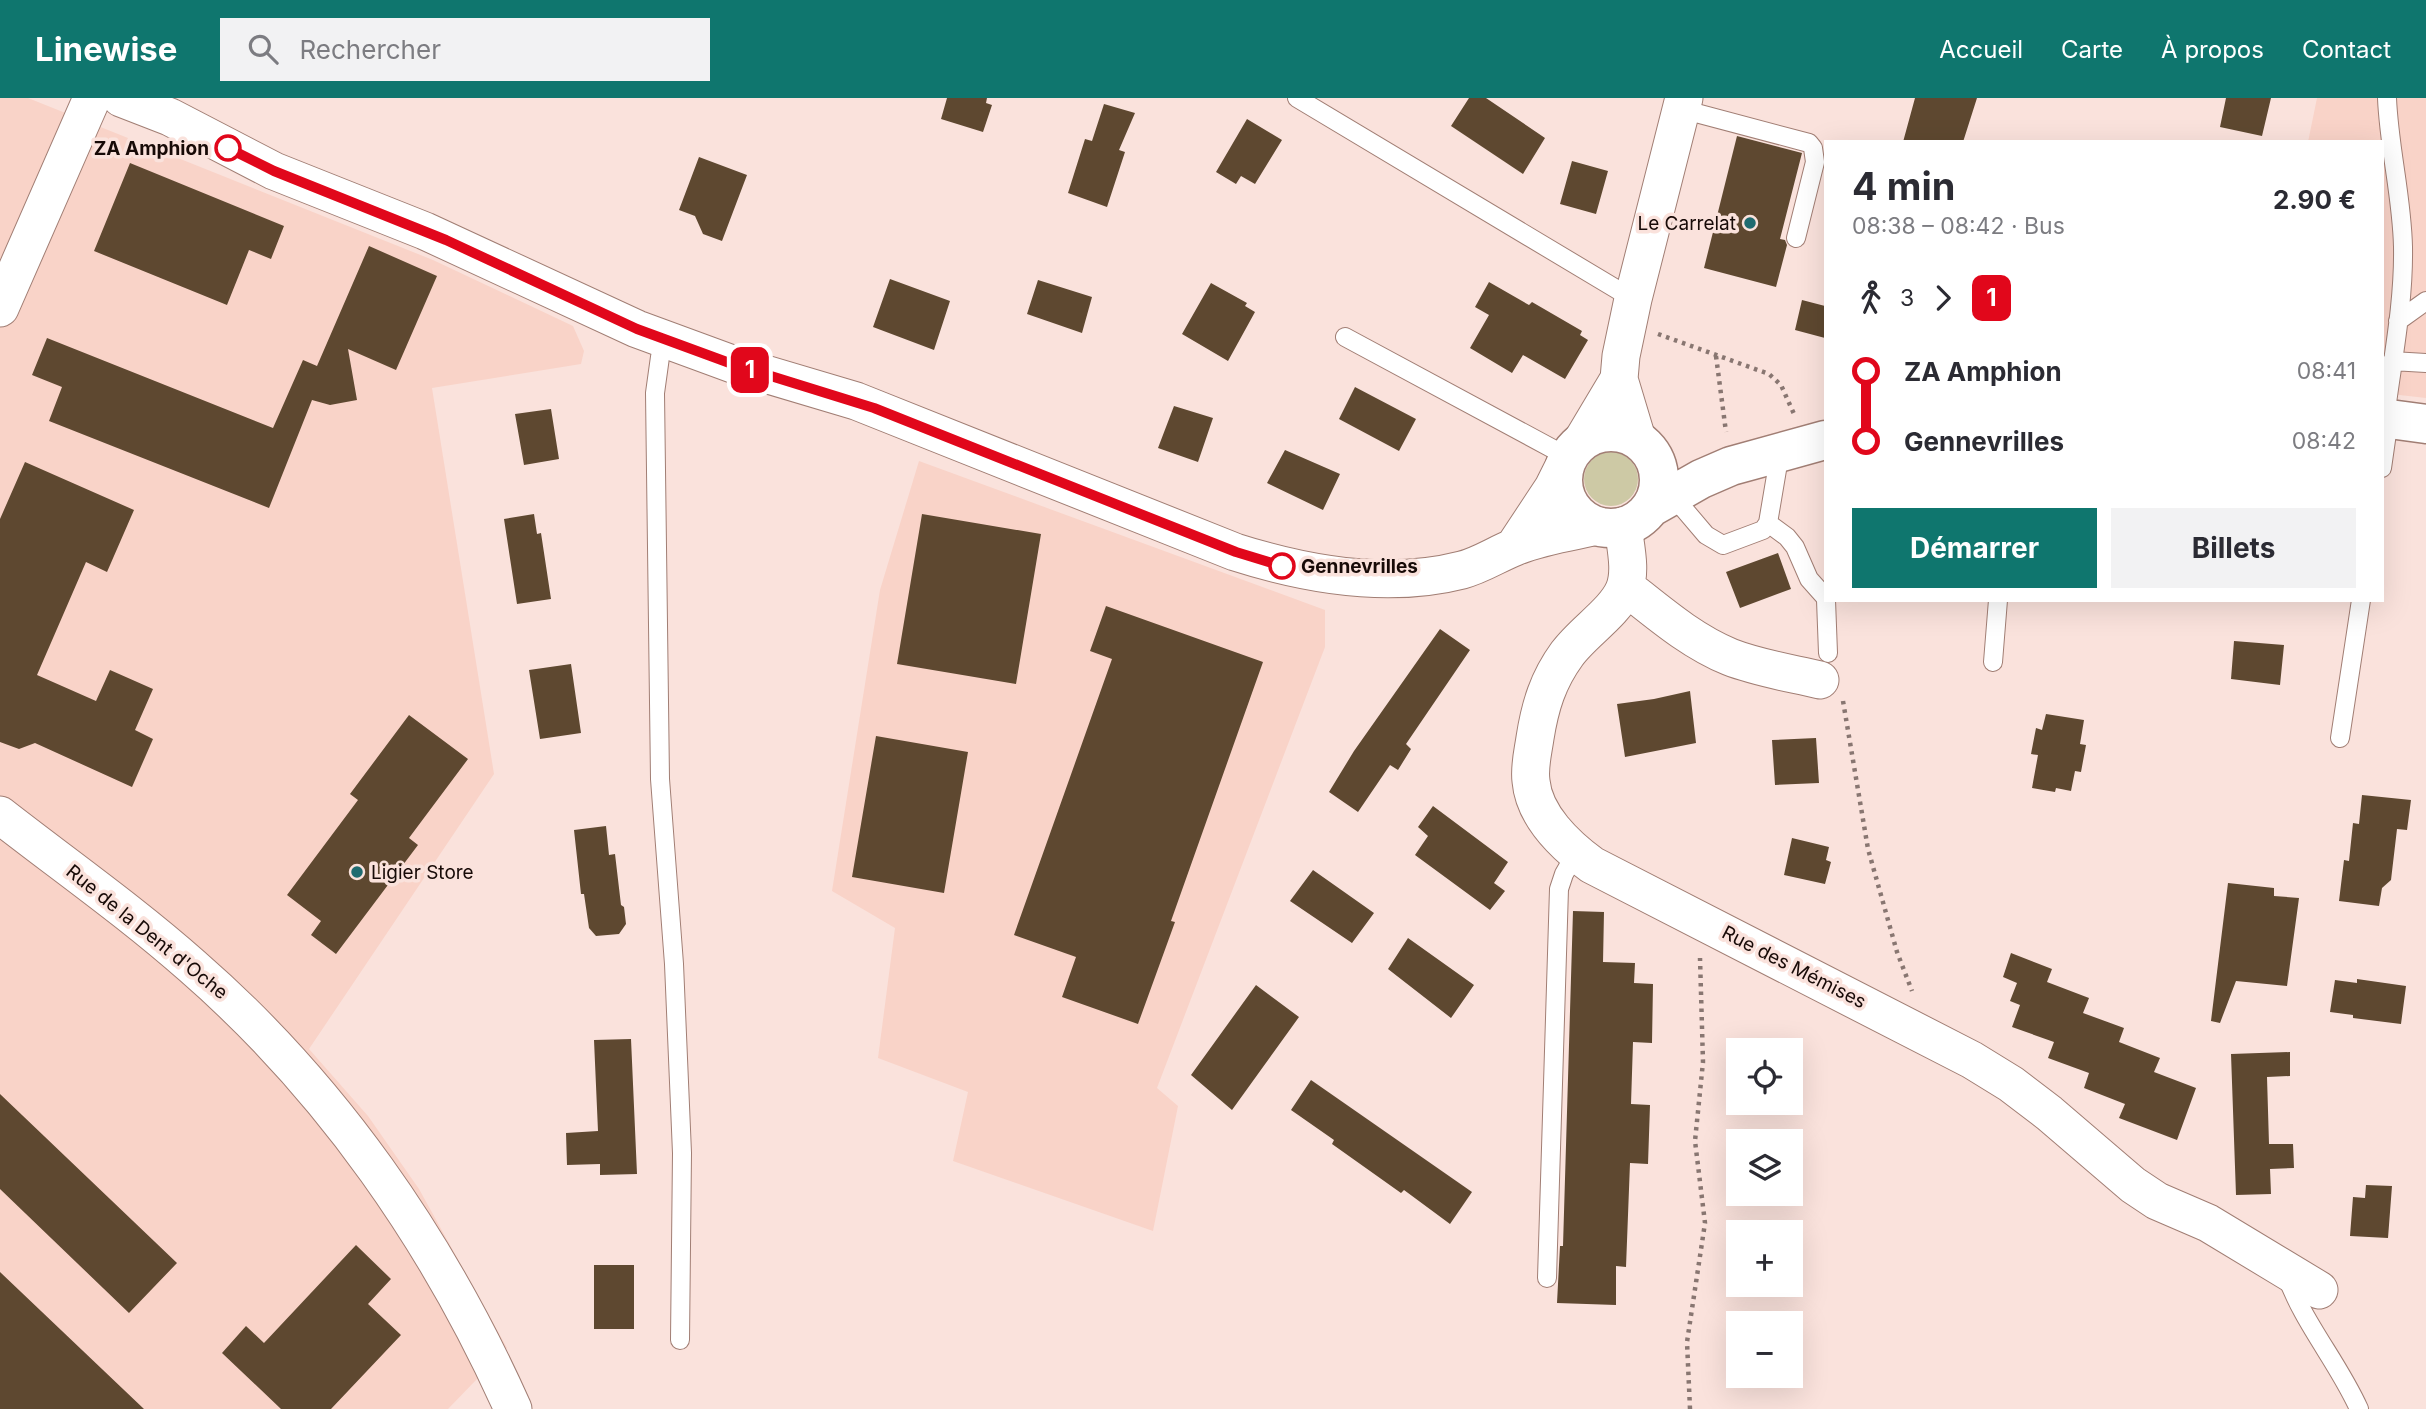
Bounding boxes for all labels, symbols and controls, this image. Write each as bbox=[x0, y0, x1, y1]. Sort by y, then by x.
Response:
search box bbox=[220, 18, 710, 81]
text: Linewise bbox=[35, 29, 178, 69]
icon: search bbox=[244, 30, 282, 68]
text: Rechercher bbox=[300, 34, 441, 65]
text: Accueil bbox=[1939, 35, 2023, 64]
text: Carte bbox=[2061, 35, 2123, 64]
text: À propos bbox=[2161, 35, 2264, 64]
text: Contact bbox=[2302, 35, 2391, 64]
marker: ZA Amphion bbox=[215, 135, 241, 161]
place label: ZA Amphion bbox=[94, 137, 209, 160]
text: 4 min bbox=[1852, 163, 1955, 209]
text: 2.90 € bbox=[2273, 184, 2356, 215]
place label: Le Carrelat bbox=[1637, 212, 1736, 235]
text: 08:38 – 08:42 · Bus bbox=[1852, 212, 2065, 240]
marker: Le Carrelat bbox=[1742, 215, 1758, 231]
icon: walk bbox=[1852, 279, 1890, 317]
icon: forward bbox=[1924, 279, 1962, 317]
text: 1 bbox=[1986, 283, 1997, 312]
text: 3 bbox=[1900, 284, 1914, 312]
line badge: 1 bbox=[727, 347, 773, 393]
text: 1 bbox=[745, 355, 755, 384]
text: ZA Amphion bbox=[1904, 356, 2062, 387]
text: 08:41 bbox=[2297, 357, 2356, 385]
text: Gennevrilles bbox=[1904, 426, 2064, 457]
text: 08:42 bbox=[2292, 427, 2356, 455]
button: Démarrer bbox=[1852, 508, 2097, 588]
button: Billets bbox=[2111, 508, 2356, 588]
marker: Gennevrilles bbox=[1269, 553, 1295, 579]
place label: Gennevrilles bbox=[1301, 555, 1418, 578]
street label: Rue de la Dent d'Oche bbox=[62, 860, 232, 1004]
place label: Ligier Store bbox=[371, 861, 474, 884]
marker: Ligier Store bbox=[349, 864, 365, 880]
street label: Rue des Mémises bbox=[1718, 921, 1870, 1013]
map controls bbox=[1726, 1038, 1803, 1388]
button: locate bbox=[1726, 1038, 1803, 1115]
button: layers bbox=[1726, 1129, 1803, 1206]
button: + bbox=[1726, 1220, 1803, 1297]
button: − bbox=[1726, 1311, 1803, 1388]

